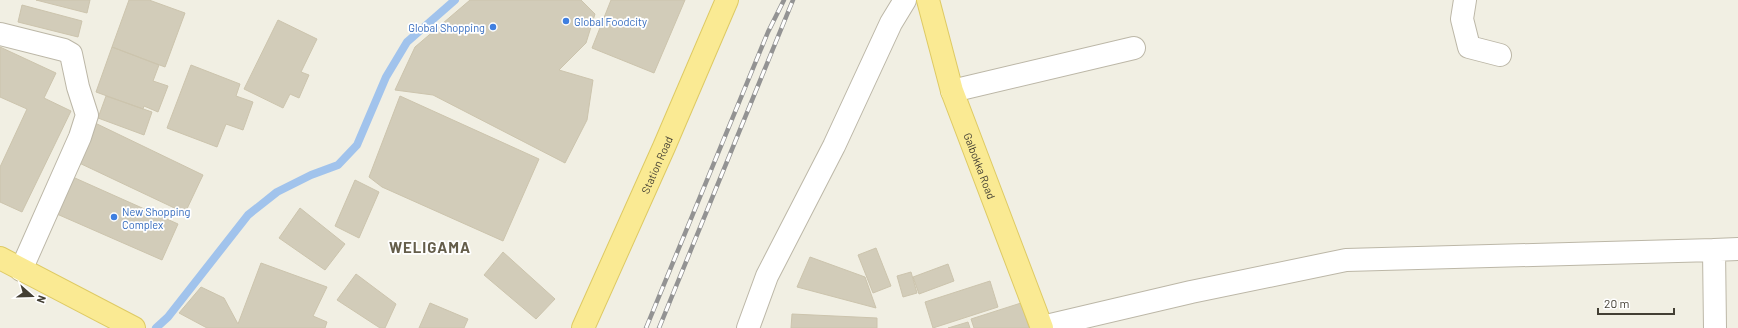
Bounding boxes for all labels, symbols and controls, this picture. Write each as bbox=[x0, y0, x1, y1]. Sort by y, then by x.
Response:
place label: Global Foodcity bbox=[574, 15, 647, 28]
marker: Global Foodcity bbox=[561, 16, 571, 26]
place label: Global Shopping bbox=[408, 21, 485, 34]
marker: Global Shopping bbox=[488, 22, 498, 32]
street label: Galbokka Road bbox=[962, 131, 999, 201]
street label: Station Road bbox=[638, 134, 674, 195]
place label: New Shopping Complex bbox=[122, 205, 190, 231]
marker: New Shopping Complex bbox=[109, 212, 119, 222]
district label: WELIGAMA bbox=[389, 238, 471, 256]
north arrow bbox=[12, 276, 52, 316]
scale bar bbox=[1598, 290, 1674, 316]
text: N bbox=[35, 294, 49, 305]
text: 20 m bbox=[1604, 296, 1630, 310]

